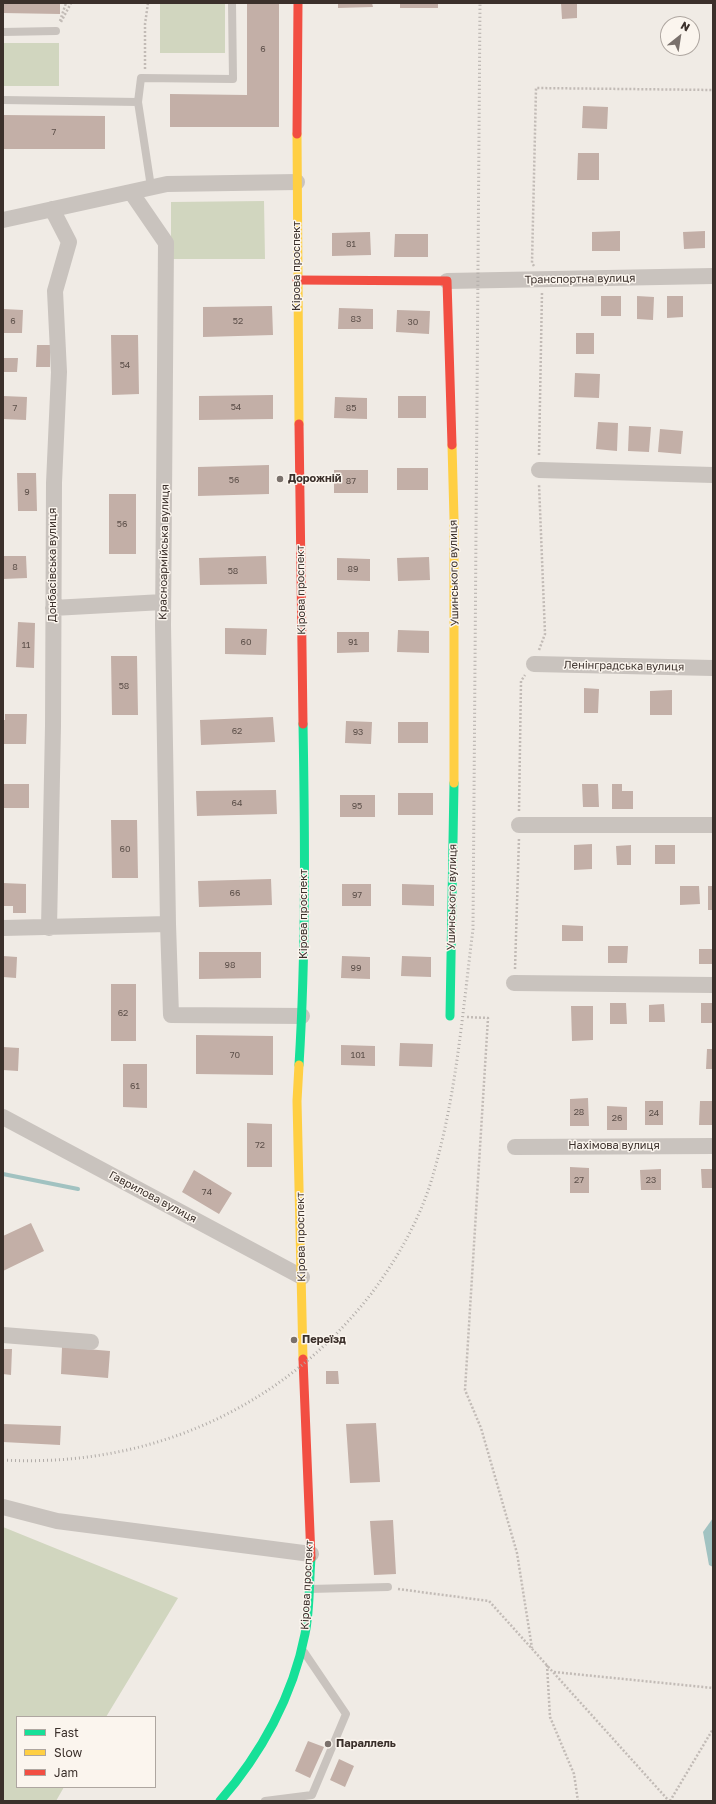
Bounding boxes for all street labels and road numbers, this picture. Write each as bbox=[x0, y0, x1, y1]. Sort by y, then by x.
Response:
street label: Кірова проспект bbox=[290, 221, 304, 311]
street label: Транспортна вулиця bbox=[525, 271, 635, 287]
street label: Красноармійська вулиця bbox=[156, 484, 172, 620]
street label: Донбасівська вулиця bbox=[46, 508, 60, 622]
street label: Ушинського вулиця bbox=[446, 520, 462, 626]
street label: Кірова проспект bbox=[294, 545, 308, 635]
street label: Ленінградська вулиця bbox=[564, 658, 684, 674]
street label: Ушинського вулиця bbox=[444, 844, 460, 950]
street label: Кірова проспект bbox=[297, 869, 311, 959]
street label: Нахімова вулиця bbox=[568, 1139, 660, 1153]
street label: Гаврилова вулиця bbox=[107, 1168, 199, 1226]
street label: Кірова проспект bbox=[294, 1192, 308, 1282]
street label: Кірова проспект bbox=[298, 1540, 316, 1630]

